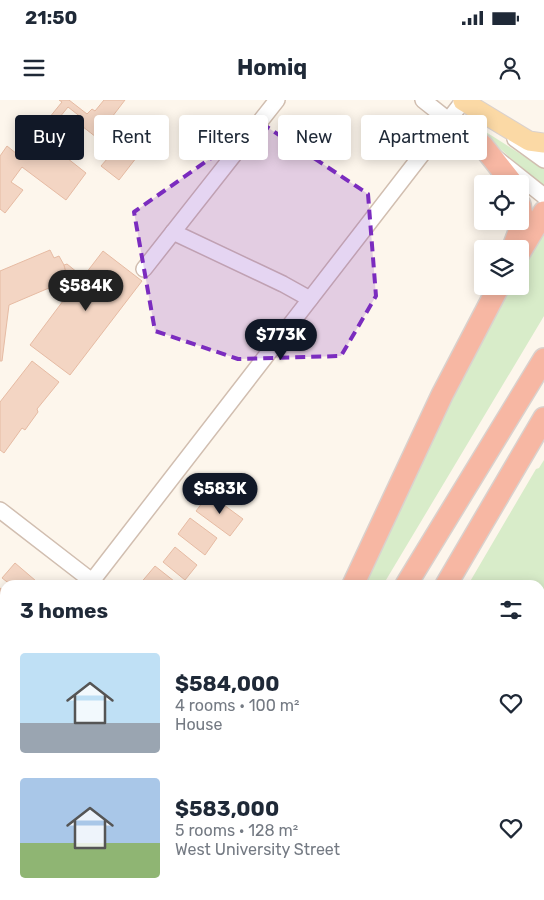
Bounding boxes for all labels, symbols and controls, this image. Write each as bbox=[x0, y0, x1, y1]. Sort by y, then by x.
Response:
text: 21:50 bbox=[25, 6, 78, 29]
icon: menu bbox=[20, 54, 48, 82]
text: Homiq bbox=[237, 54, 307, 81]
icon: person bbox=[496, 54, 524, 82]
chip: Buy bbox=[15, 115, 84, 160]
chip: Rent bbox=[94, 115, 169, 160]
chip: Filters bbox=[179, 115, 268, 160]
chip: New bbox=[278, 115, 351, 160]
chip: Apartment bbox=[361, 115, 487, 160]
map controls bbox=[474, 175, 529, 295]
button: locate bbox=[474, 175, 529, 230]
button: layers bbox=[474, 240, 529, 295]
pin: $584K bbox=[51, 270, 121, 312]
text: $584K bbox=[59, 276, 113, 295]
pin: $773K bbox=[246, 318, 316, 361]
text: $773K bbox=[256, 325, 306, 344]
pin: $583K bbox=[185, 472, 255, 515]
text: $583K bbox=[193, 479, 247, 498]
icon: filters bbox=[497, 596, 525, 624]
text: 3 homes bbox=[20, 598, 108, 623]
text: $584,000 bbox=[175, 671, 280, 696]
icon: home bbox=[60, 673, 120, 733]
icon: heart bbox=[497, 689, 525, 717]
text: 4 rooms · 100 m² bbox=[175, 696, 299, 715]
text: House bbox=[175, 715, 222, 734]
text: $583,000 bbox=[175, 796, 279, 821]
icon: home bbox=[60, 798, 120, 858]
icon: heart bbox=[497, 814, 525, 842]
text: 5 rooms · 128 m² bbox=[175, 821, 298, 840]
text: West University Street bbox=[175, 840, 340, 859]

